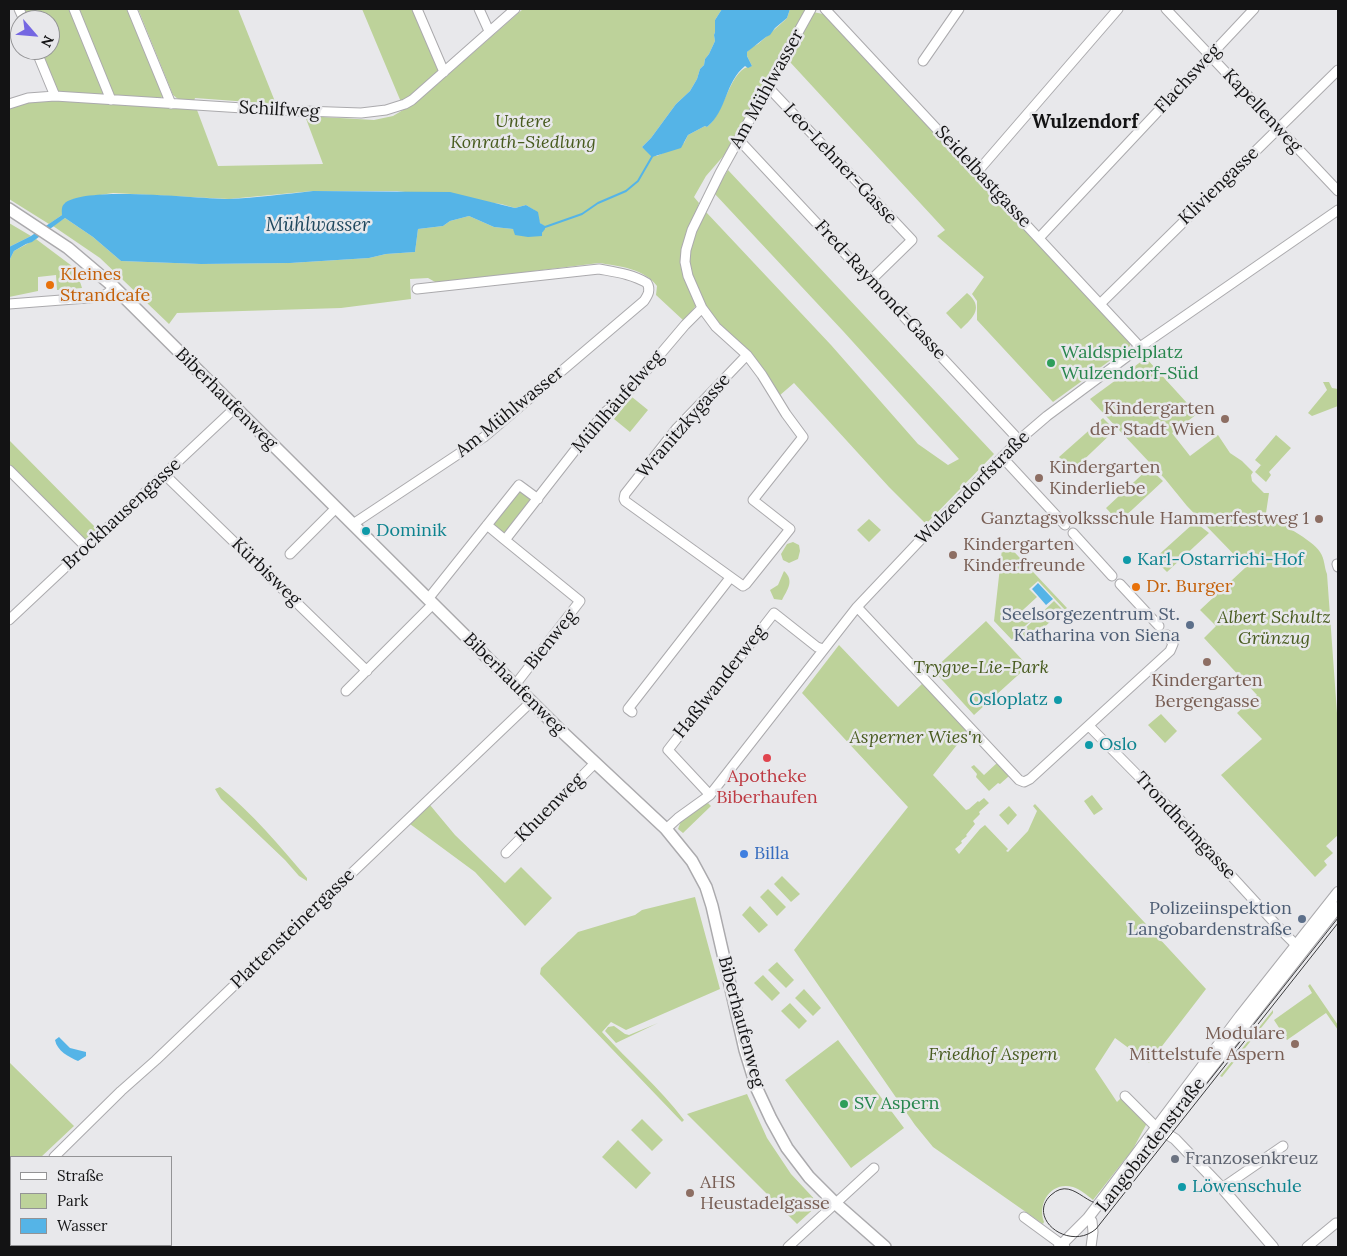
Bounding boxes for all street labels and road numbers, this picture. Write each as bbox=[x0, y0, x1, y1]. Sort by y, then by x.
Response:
street label: Am Mühlwasser bbox=[725, 26, 809, 152]
street label: Flachsweg bbox=[1151, 40, 1225, 118]
street label: Kapellenweg bbox=[1218, 65, 1306, 157]
street label: Schilfweg bbox=[238, 97, 320, 123]
street label: Leo-Lehner-Gasse bbox=[779, 99, 901, 229]
street label: Seidelbastgasse bbox=[930, 122, 1036, 232]
street label: Kliviengasse bbox=[1175, 143, 1263, 229]
street label: Fred-Raymond-Gasse bbox=[810, 216, 950, 364]
street label: Biberhaufenweg bbox=[171, 344, 281, 454]
street label: Mühlhäufelweg bbox=[568, 347, 668, 457]
street label: Am Mühlwasser bbox=[452, 362, 568, 462]
street label: Wranitzkygasse bbox=[633, 369, 735, 483]
street label: Wulzendorfstraße bbox=[912, 427, 1034, 549]
street label: Brockhausengasse bbox=[58, 454, 186, 574]
street label: Kürbisweg bbox=[227, 534, 305, 610]
street label: Bienweg bbox=[520, 606, 582, 674]
street label: Haßlwanderweg bbox=[669, 621, 771, 743]
street label: Biberhaufenweg bbox=[459, 629, 569, 739]
street label: Trondheimgasse bbox=[1130, 768, 1240, 884]
street label: Khuenweg bbox=[511, 769, 589, 847]
street label: Plattensteinergasse bbox=[227, 864, 359, 994]
street label: Biberhaufenweg bbox=[713, 954, 769, 1090]
street label: Langobardenstraße bbox=[1092, 1074, 1210, 1216]

